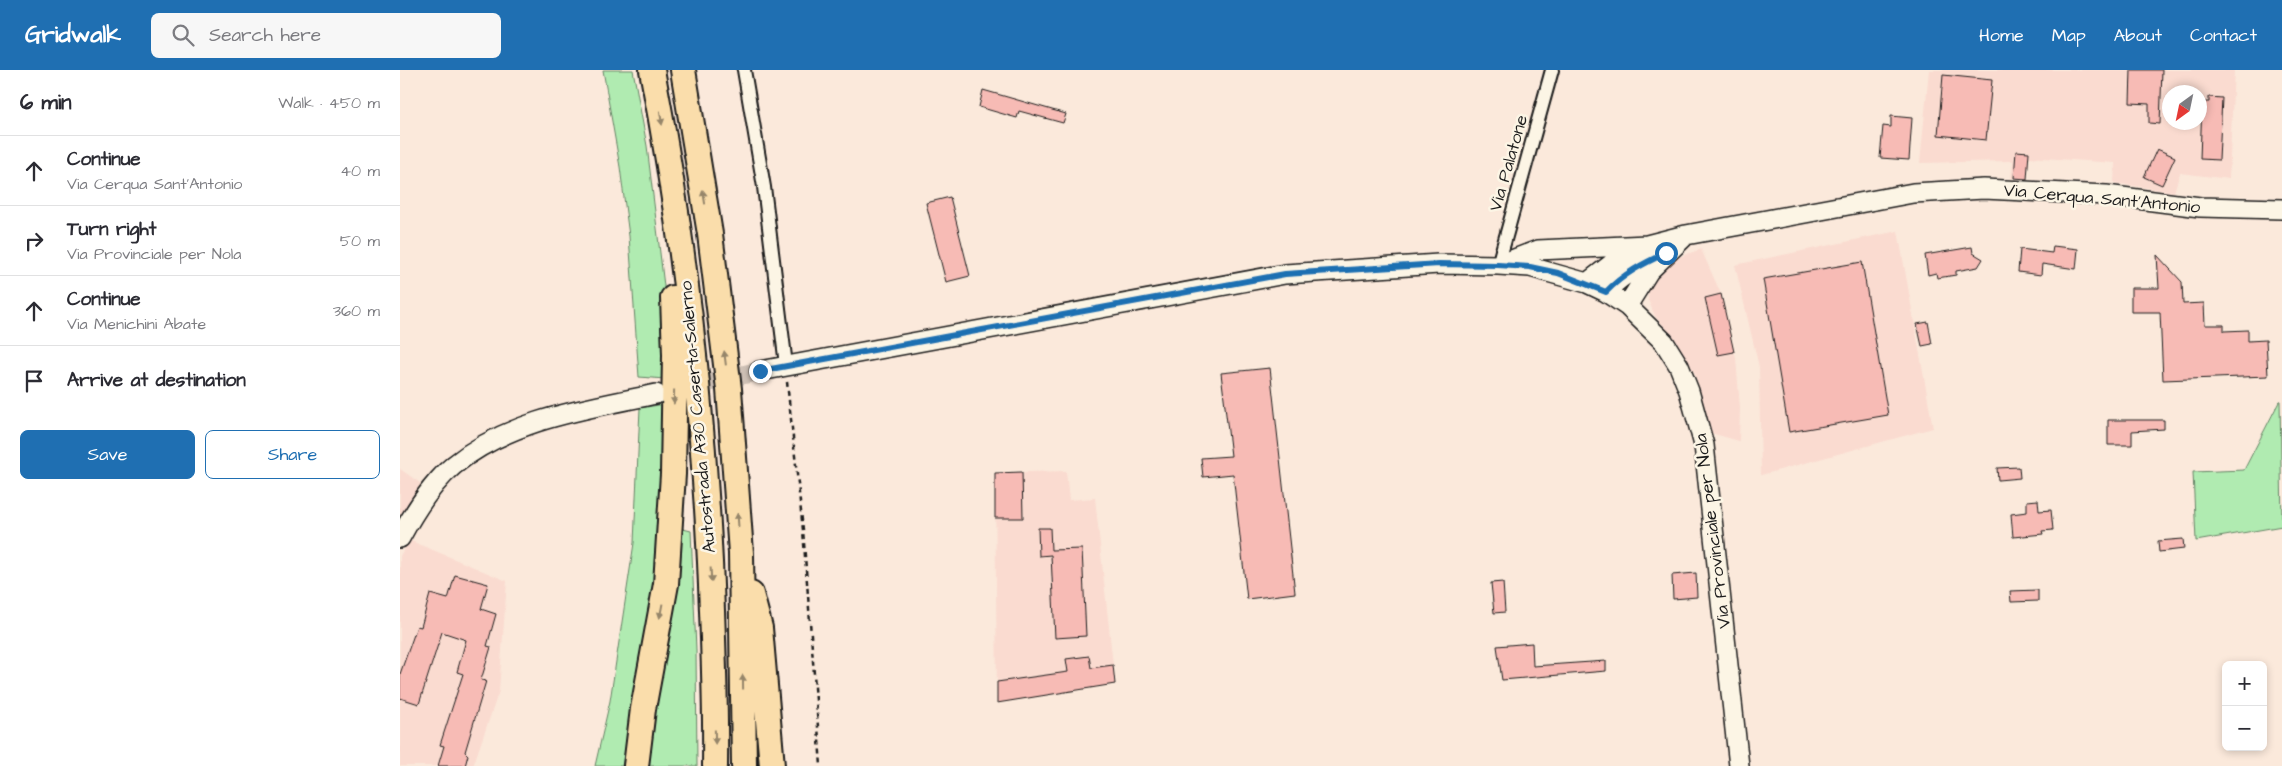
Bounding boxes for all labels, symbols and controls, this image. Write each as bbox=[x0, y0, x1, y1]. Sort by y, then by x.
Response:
search box bbox=[151, 13, 501, 58]
text: Gridwalk bbox=[25, 18, 121, 52]
icon: search bbox=[169, 21, 197, 49]
text: Search here bbox=[209, 22, 321, 49]
text: Home bbox=[1979, 23, 2024, 48]
text: Map bbox=[2052, 23, 2086, 48]
text: About bbox=[2114, 23, 2162, 48]
text: Contact bbox=[2190, 23, 2257, 48]
north arrow bbox=[2162, 85, 2207, 130]
text: 6 min bbox=[20, 88, 72, 117]
text: Walk · 450 m bbox=[278, 92, 380, 114]
one-way arrow bbox=[658, 110, 666, 126]
street label: Via Palatone bbox=[1483, 112, 1534, 214]
text: Continue bbox=[67, 146, 141, 173]
icon: ahead bbox=[20, 157, 48, 185]
text: 40 m bbox=[340, 160, 380, 182]
text: Via Cerqua Sant'Antonio bbox=[67, 173, 242, 195]
street label: Via Cerqua Sant'Antonio bbox=[2003, 177, 2201, 220]
one-way arrow bbox=[700, 188, 708, 204]
text: Turn right bbox=[67, 216, 156, 243]
icon: right bbox=[20, 227, 48, 255]
text: 50 m bbox=[340, 230, 380, 252]
route start bbox=[1655, 242, 1678, 265]
text: Via Provinciale per Nola bbox=[67, 243, 242, 265]
street label: Autostrada A30 Caserta-Salerno bbox=[673, 280, 722, 554]
text: Continue bbox=[67, 286, 141, 313]
icon: ahead bbox=[20, 297, 48, 325]
text: 360 m bbox=[333, 300, 380, 322]
text: Via Menichini Abate bbox=[67, 313, 206, 335]
one-way arrow bbox=[721, 350, 729, 366]
route end bbox=[749, 360, 772, 383]
icon: arrive bbox=[20, 367, 48, 395]
text: Arrive at destination bbox=[67, 367, 246, 394]
one-way arrow bbox=[670, 389, 678, 405]
button: Save bbox=[20, 430, 195, 479]
button: Share bbox=[205, 430, 380, 479]
street label: Via Provinciale per Nola bbox=[1688, 432, 1737, 630]
one-way arrow bbox=[734, 512, 742, 528]
one-way arrow bbox=[707, 567, 715, 583]
one-way arrow bbox=[657, 604, 665, 620]
map controls bbox=[2222, 661, 2267, 751]
button: + bbox=[2222, 661, 2267, 706]
one-way arrow bbox=[739, 674, 747, 690]
button: − bbox=[2222, 706, 2267, 751]
one-way arrow bbox=[711, 730, 719, 746]

